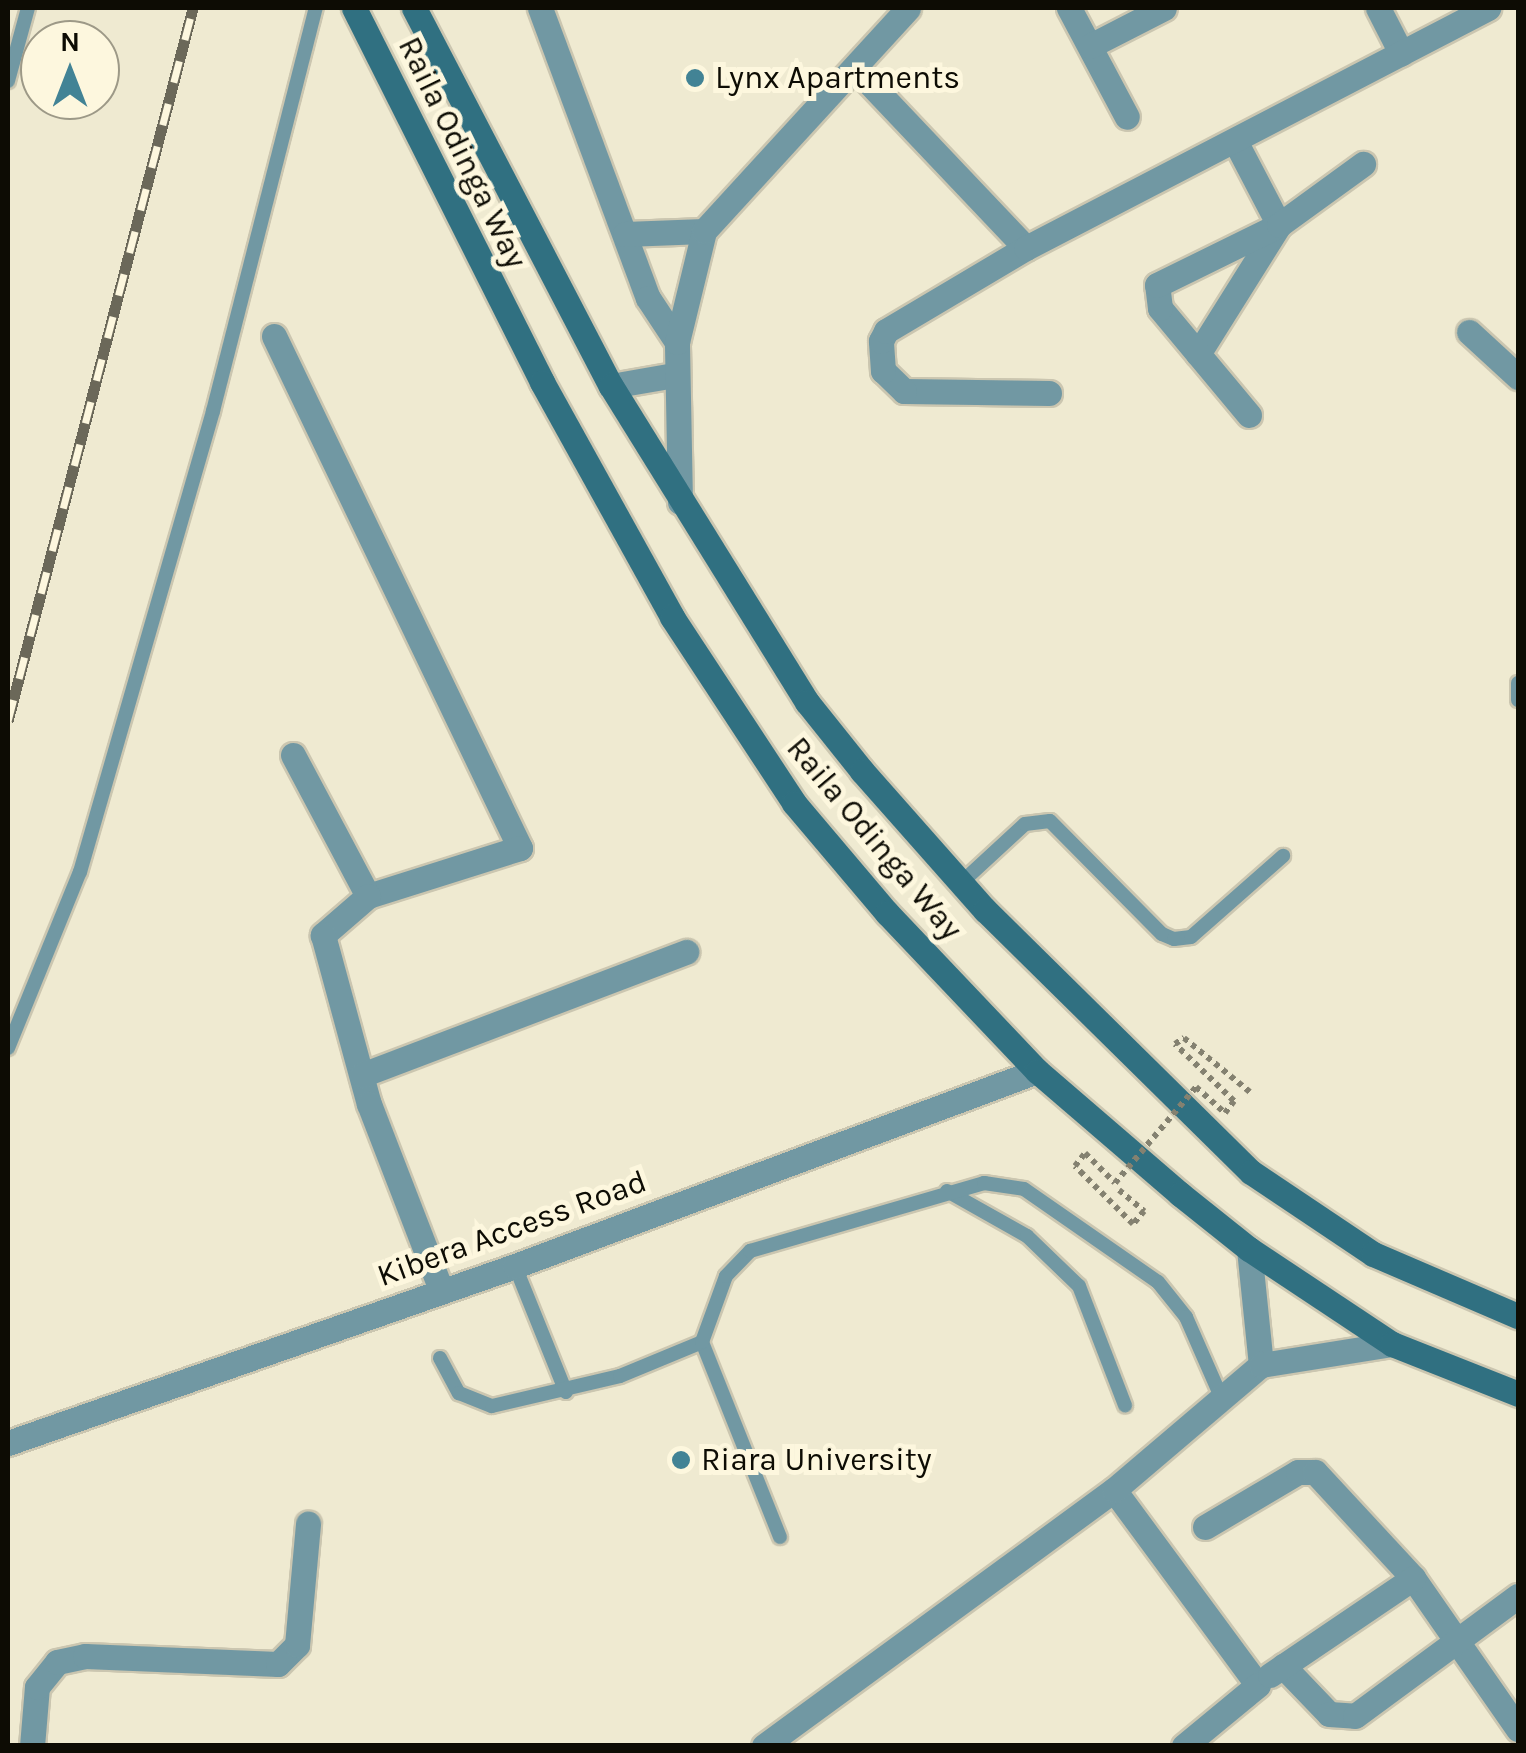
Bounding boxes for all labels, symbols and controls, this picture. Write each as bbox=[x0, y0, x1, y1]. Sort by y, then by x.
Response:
north arrow bbox=[20, 20, 120, 120]
text: N bbox=[60, 25, 80, 58]
street label: Raila Odinga Way bbox=[389, 31, 535, 275]
place label: Lynx Apartments bbox=[715, 59, 960, 97]
marker: Lynx Apartments bbox=[684, 67, 706, 89]
street label: Raila Odinga Way bbox=[778, 730, 970, 948]
street label: Kibera Access Road bbox=[372, 1162, 652, 1296]
place label: Riara University bbox=[701, 1441, 932, 1479]
marker: Riara University bbox=[670, 1449, 692, 1471]

